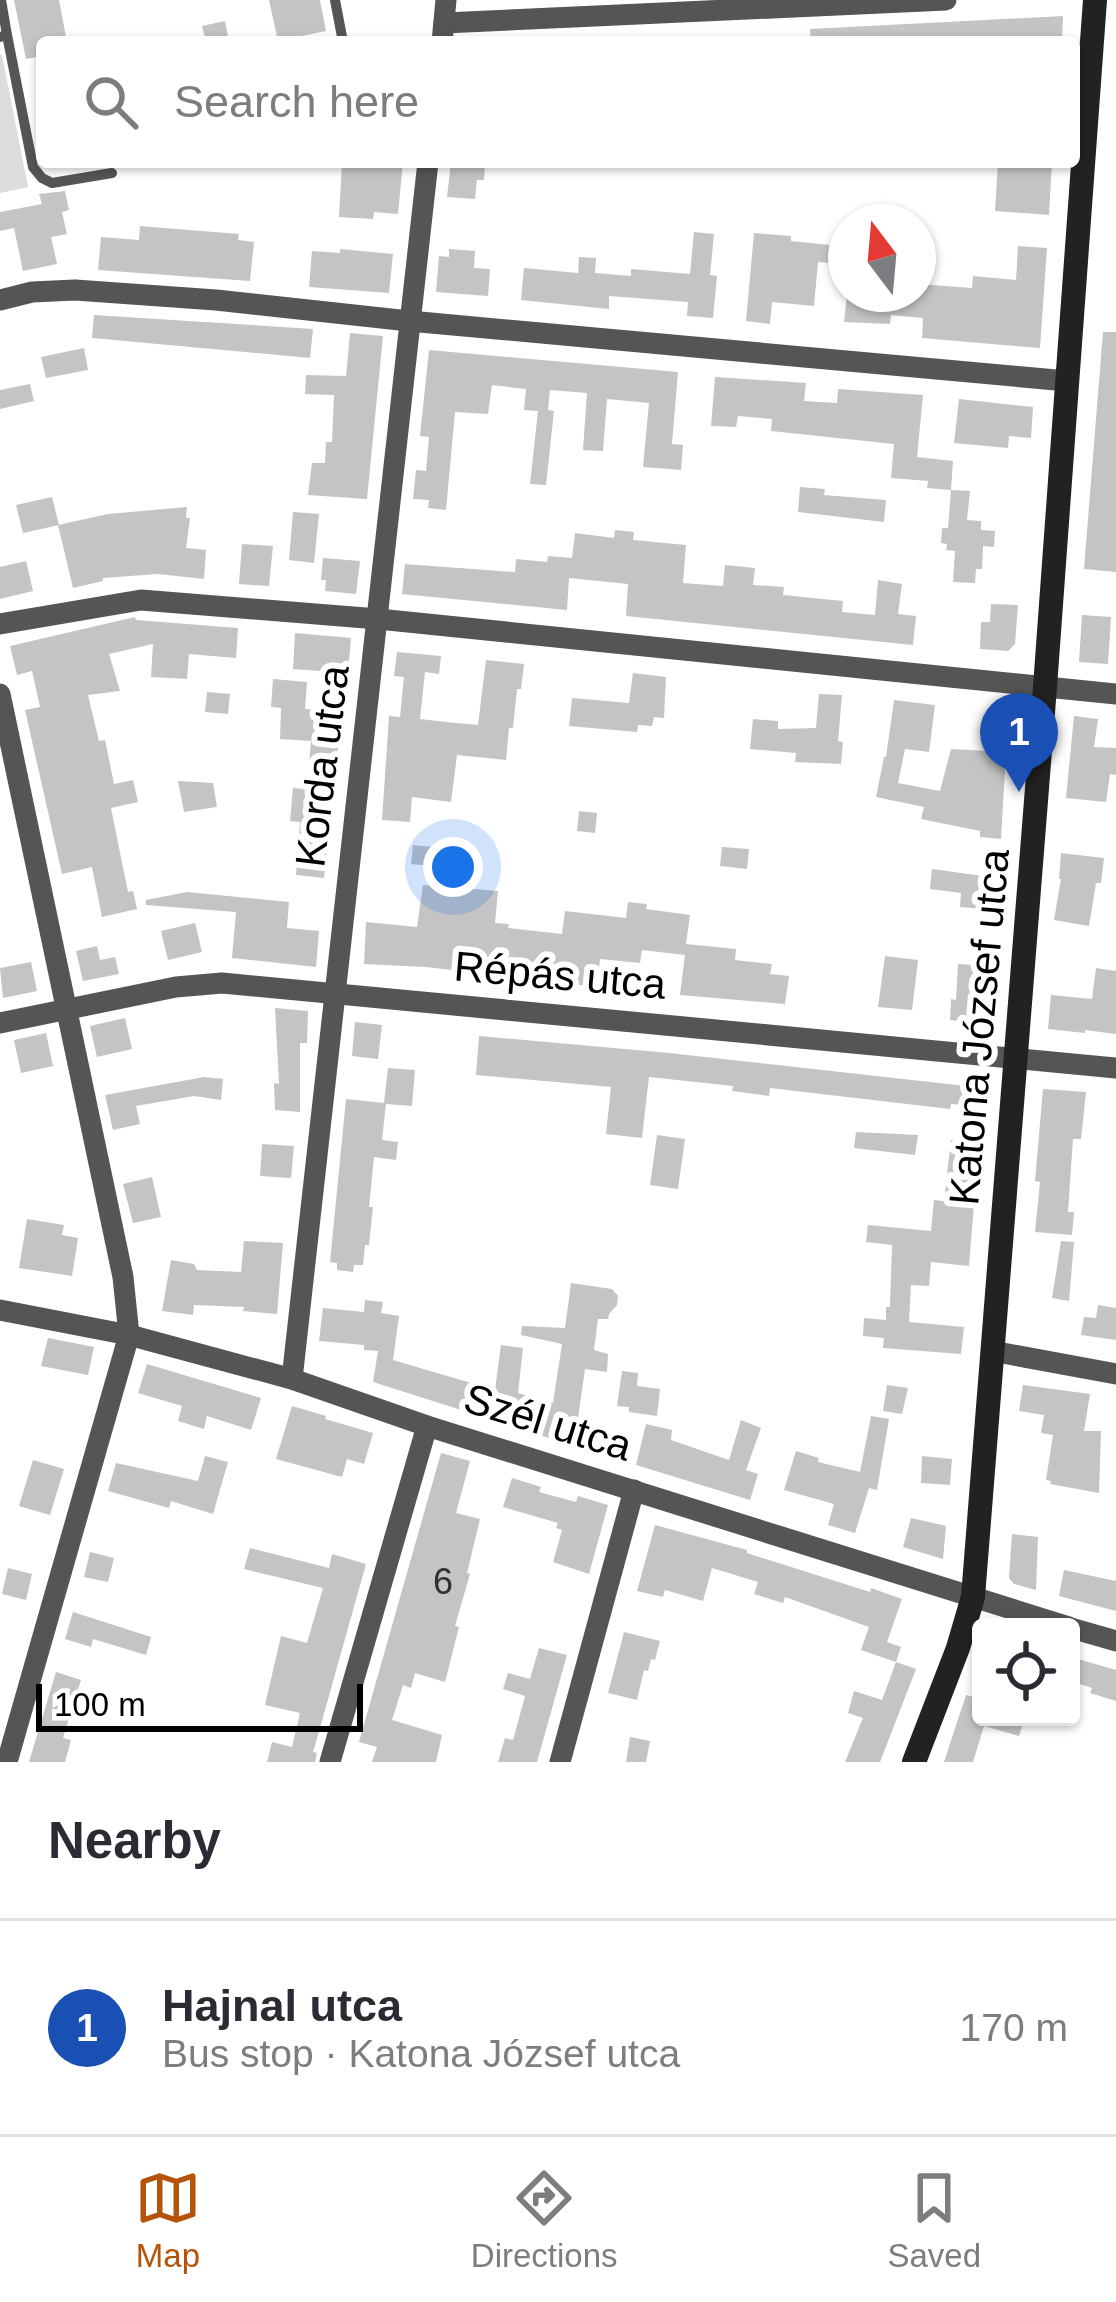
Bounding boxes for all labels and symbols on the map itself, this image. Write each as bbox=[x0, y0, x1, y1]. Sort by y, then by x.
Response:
north arrow bbox=[828, 204, 936, 312]
street label: Korda utca bbox=[286, 662, 358, 870]
pin: 1 bbox=[980, 693, 1058, 792]
your location bbox=[423, 837, 483, 897]
street label: Katona József utca bbox=[940, 846, 1018, 1207]
street label: Répás utca bbox=[452, 942, 669, 1008]
street label: Szél utca bbox=[459, 1374, 638, 1470]
house number: 6 bbox=[433, 1561, 453, 1602]
scale bar bbox=[36, 1678, 363, 1731]

